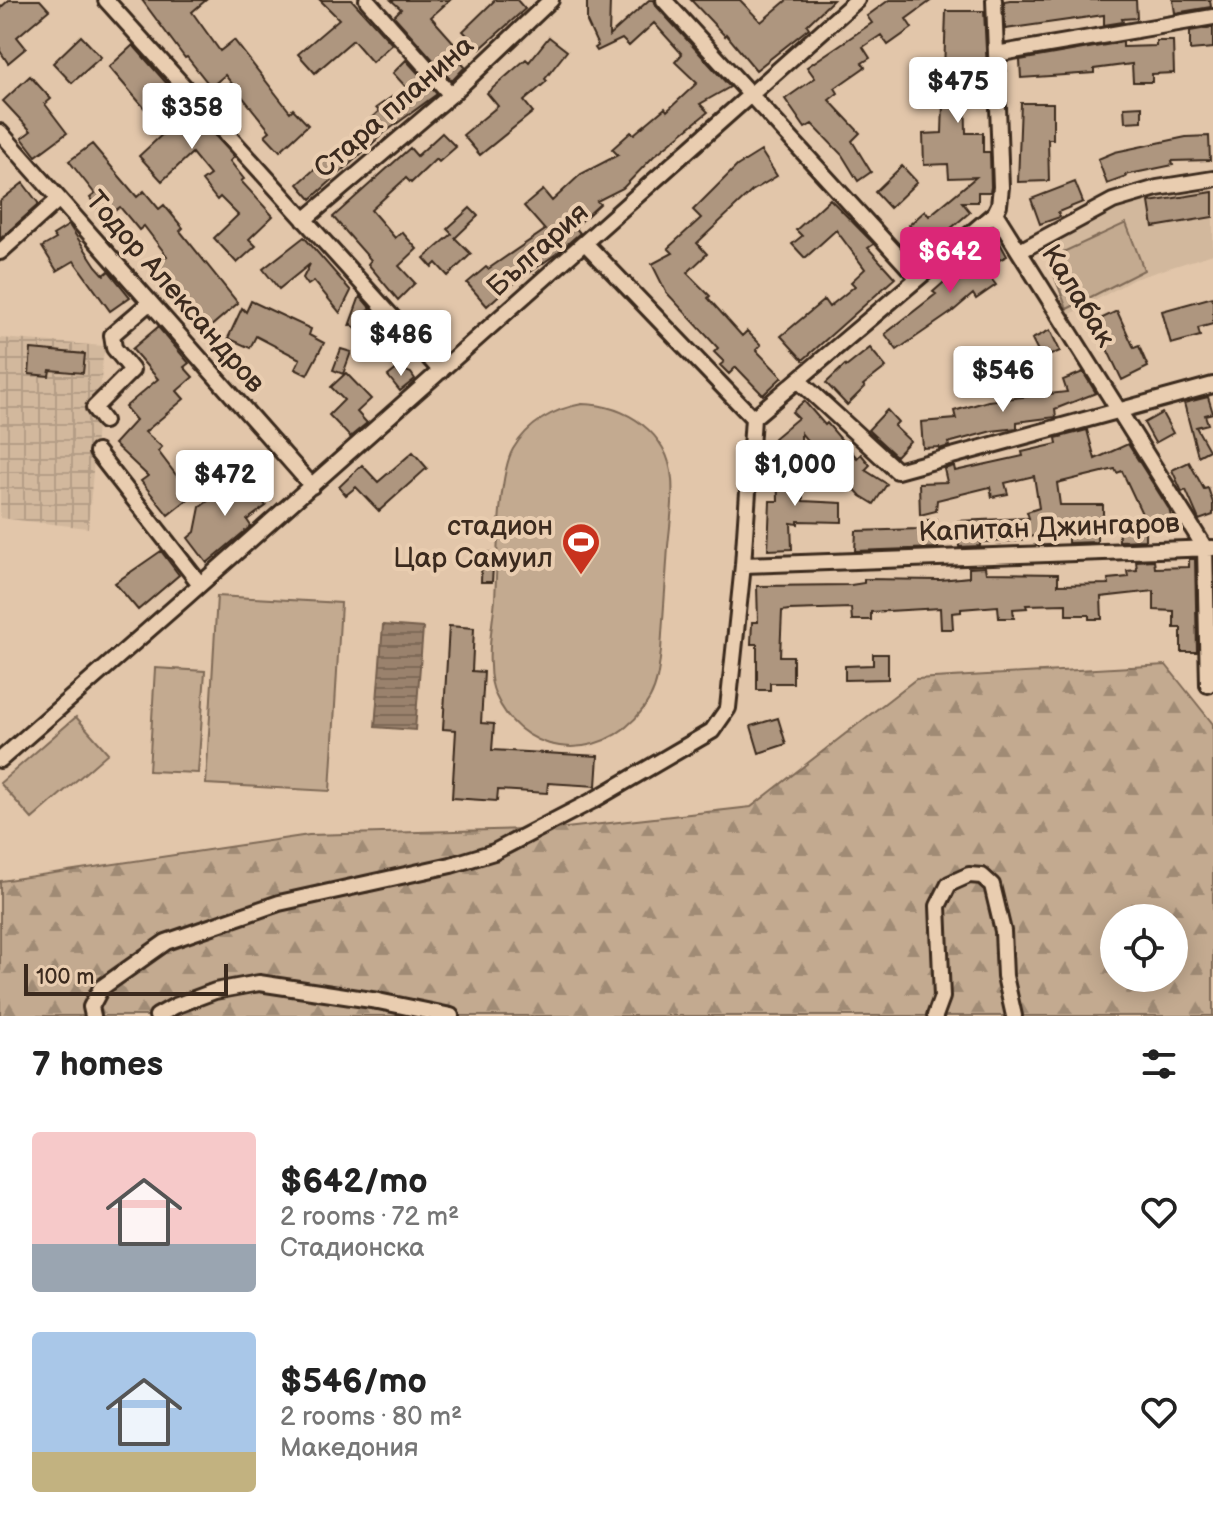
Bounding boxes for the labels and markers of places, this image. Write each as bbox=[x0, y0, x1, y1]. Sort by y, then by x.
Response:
pin: $475 bbox=[911, 57, 1005, 125]
pin: $358 bbox=[145, 83, 239, 151]
pin: $642 bbox=[903, 227, 997, 295]
pin: $486 bbox=[354, 310, 448, 378]
pin: $546 bbox=[956, 346, 1050, 414]
pin: $1,000 bbox=[730, 440, 860, 508]
pin: $472 bbox=[178, 450, 272, 518]
place label: стадион Цар Самуил bbox=[393, 510, 553, 575]
sports icon: стадион Цар Самуил bbox=[560, 521, 602, 576]

